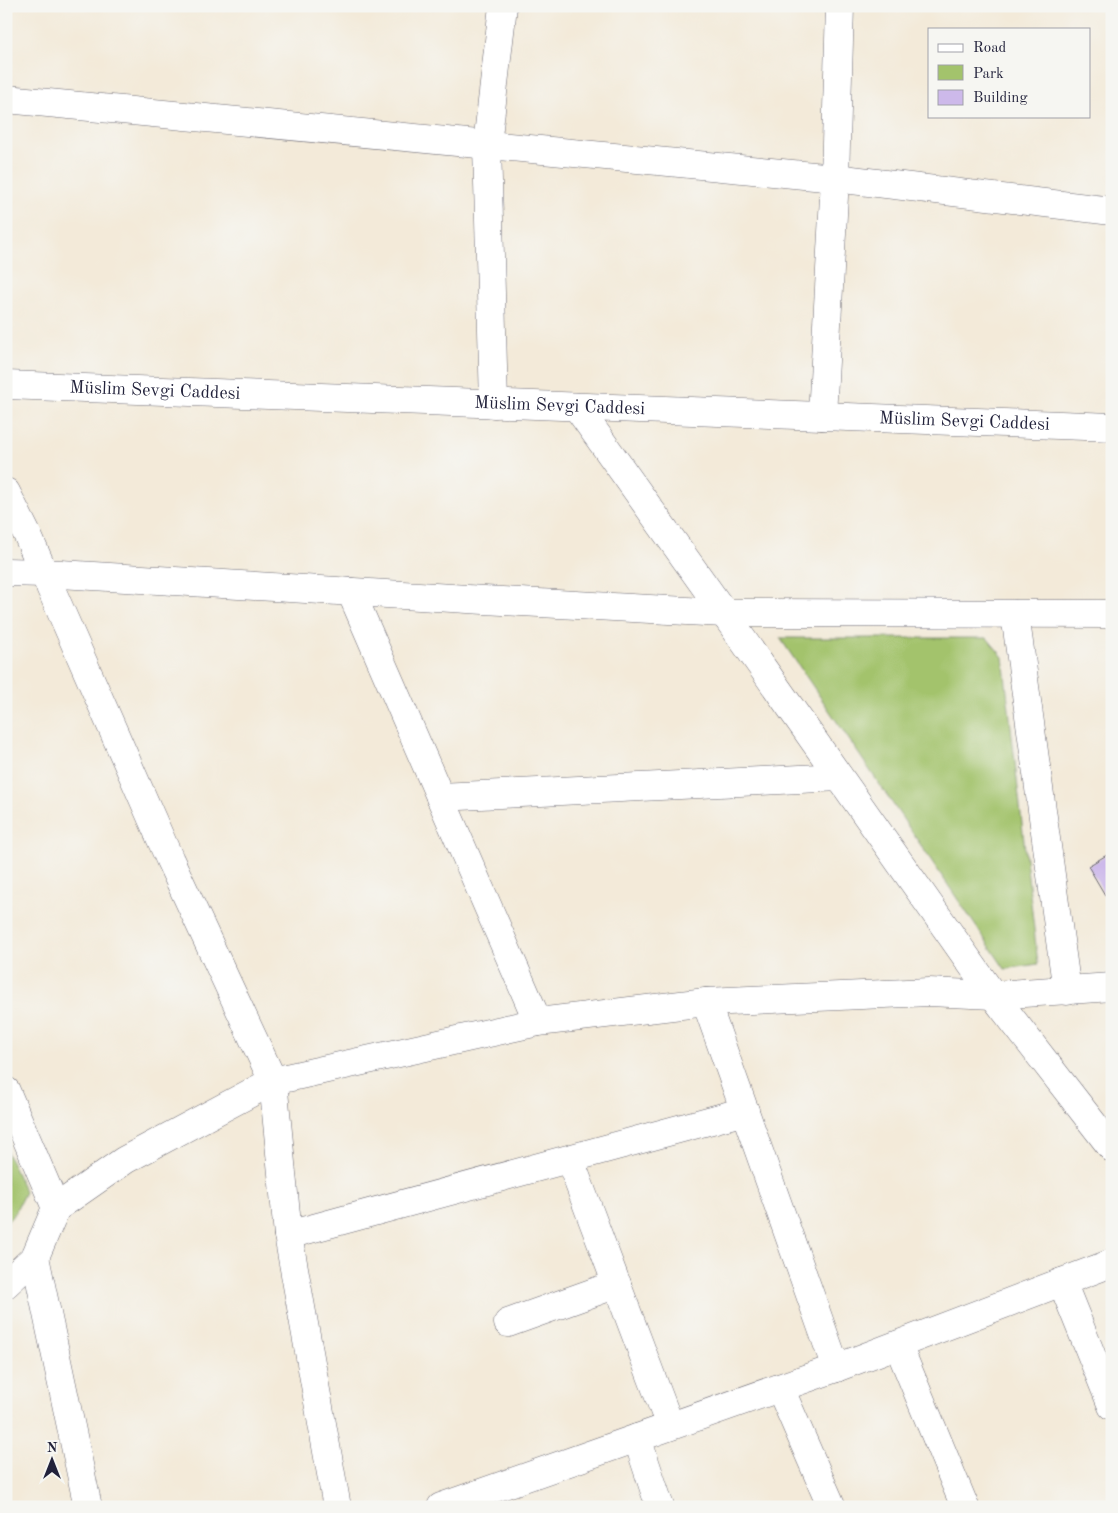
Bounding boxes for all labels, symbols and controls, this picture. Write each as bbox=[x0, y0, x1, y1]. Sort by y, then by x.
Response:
legend bbox=[928, 28, 1090, 118]
text: Road bbox=[973, 41, 1007, 56]
text: Park bbox=[973, 67, 1004, 82]
text: Building bbox=[973, 91, 1028, 106]
street label: Müslim Sevgi Caddesi bbox=[69, 378, 241, 403]
street label: Müslim Sevgi Caddesi bbox=[474, 394, 646, 418]
street label: Müslim Sevgi Caddesi bbox=[879, 409, 1050, 434]
north arrow bbox=[28, 1436, 78, 1486]
text: N bbox=[47, 1441, 58, 1455]

